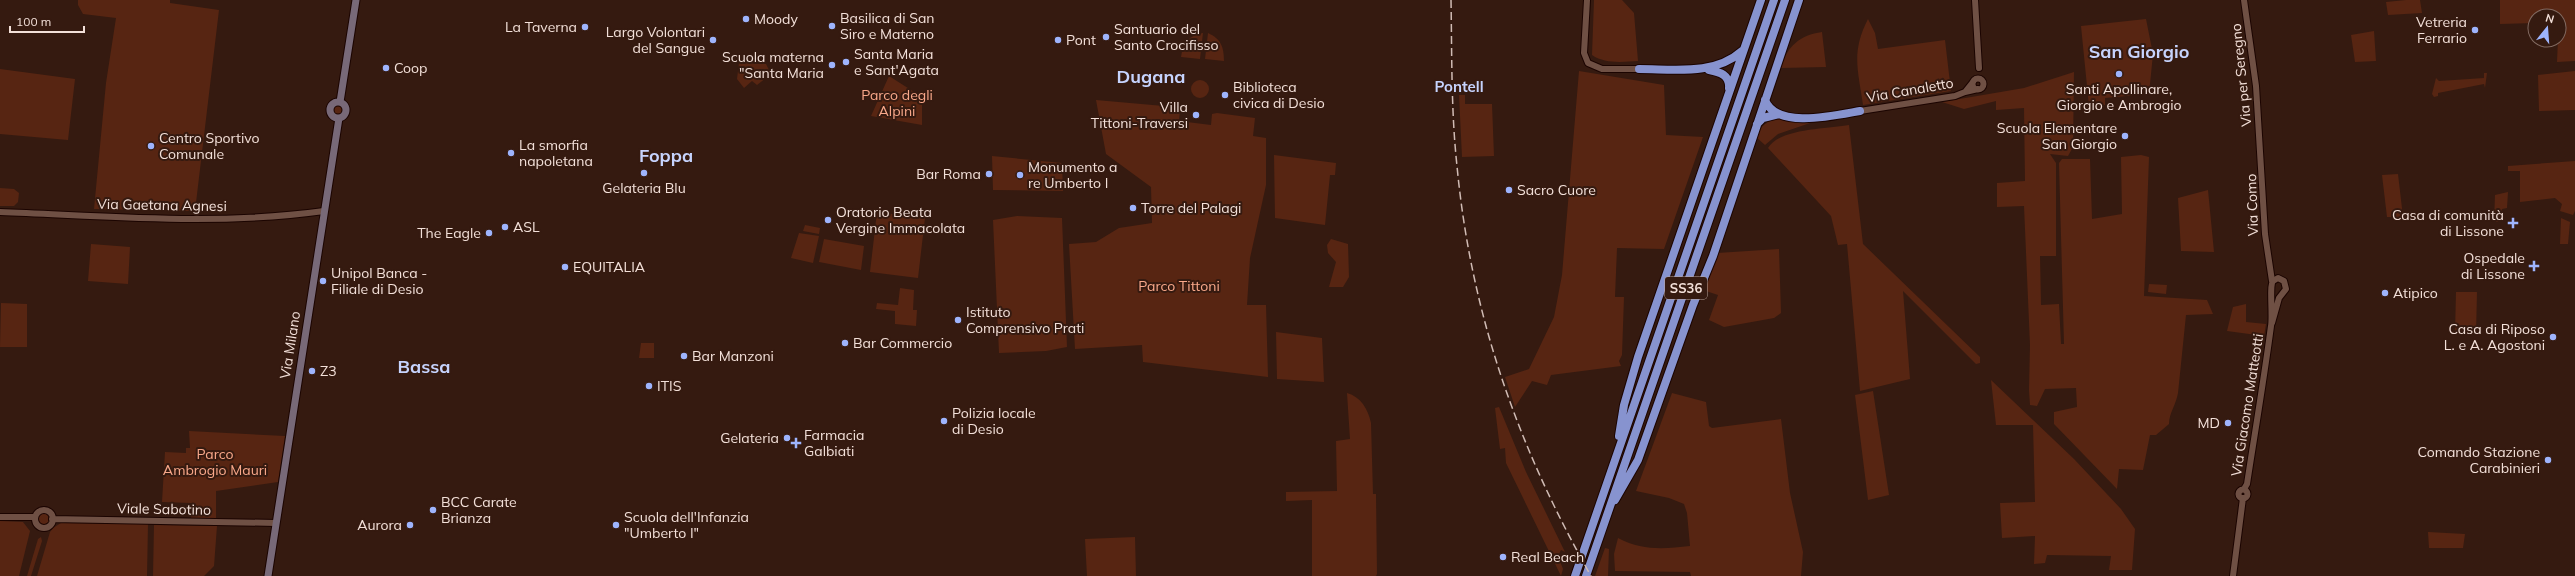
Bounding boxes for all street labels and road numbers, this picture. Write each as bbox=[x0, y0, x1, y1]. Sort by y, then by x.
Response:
street label: Via per Seregno bbox=[2227, 23, 2255, 127]
street label: Via Canaletto bbox=[1865, 73, 1955, 107]
street label: Via Como bbox=[2242, 173, 2262, 237]
street label: Via Gaetana Agnesi bbox=[97, 195, 227, 215]
road number: SS36 bbox=[1665, 277, 1707, 299]
street label: Via Milano bbox=[276, 310, 304, 380]
street label: Via Giacomo Matteotti bbox=[2227, 332, 2267, 478]
street label: Viale Sabotino bbox=[117, 499, 211, 519]

